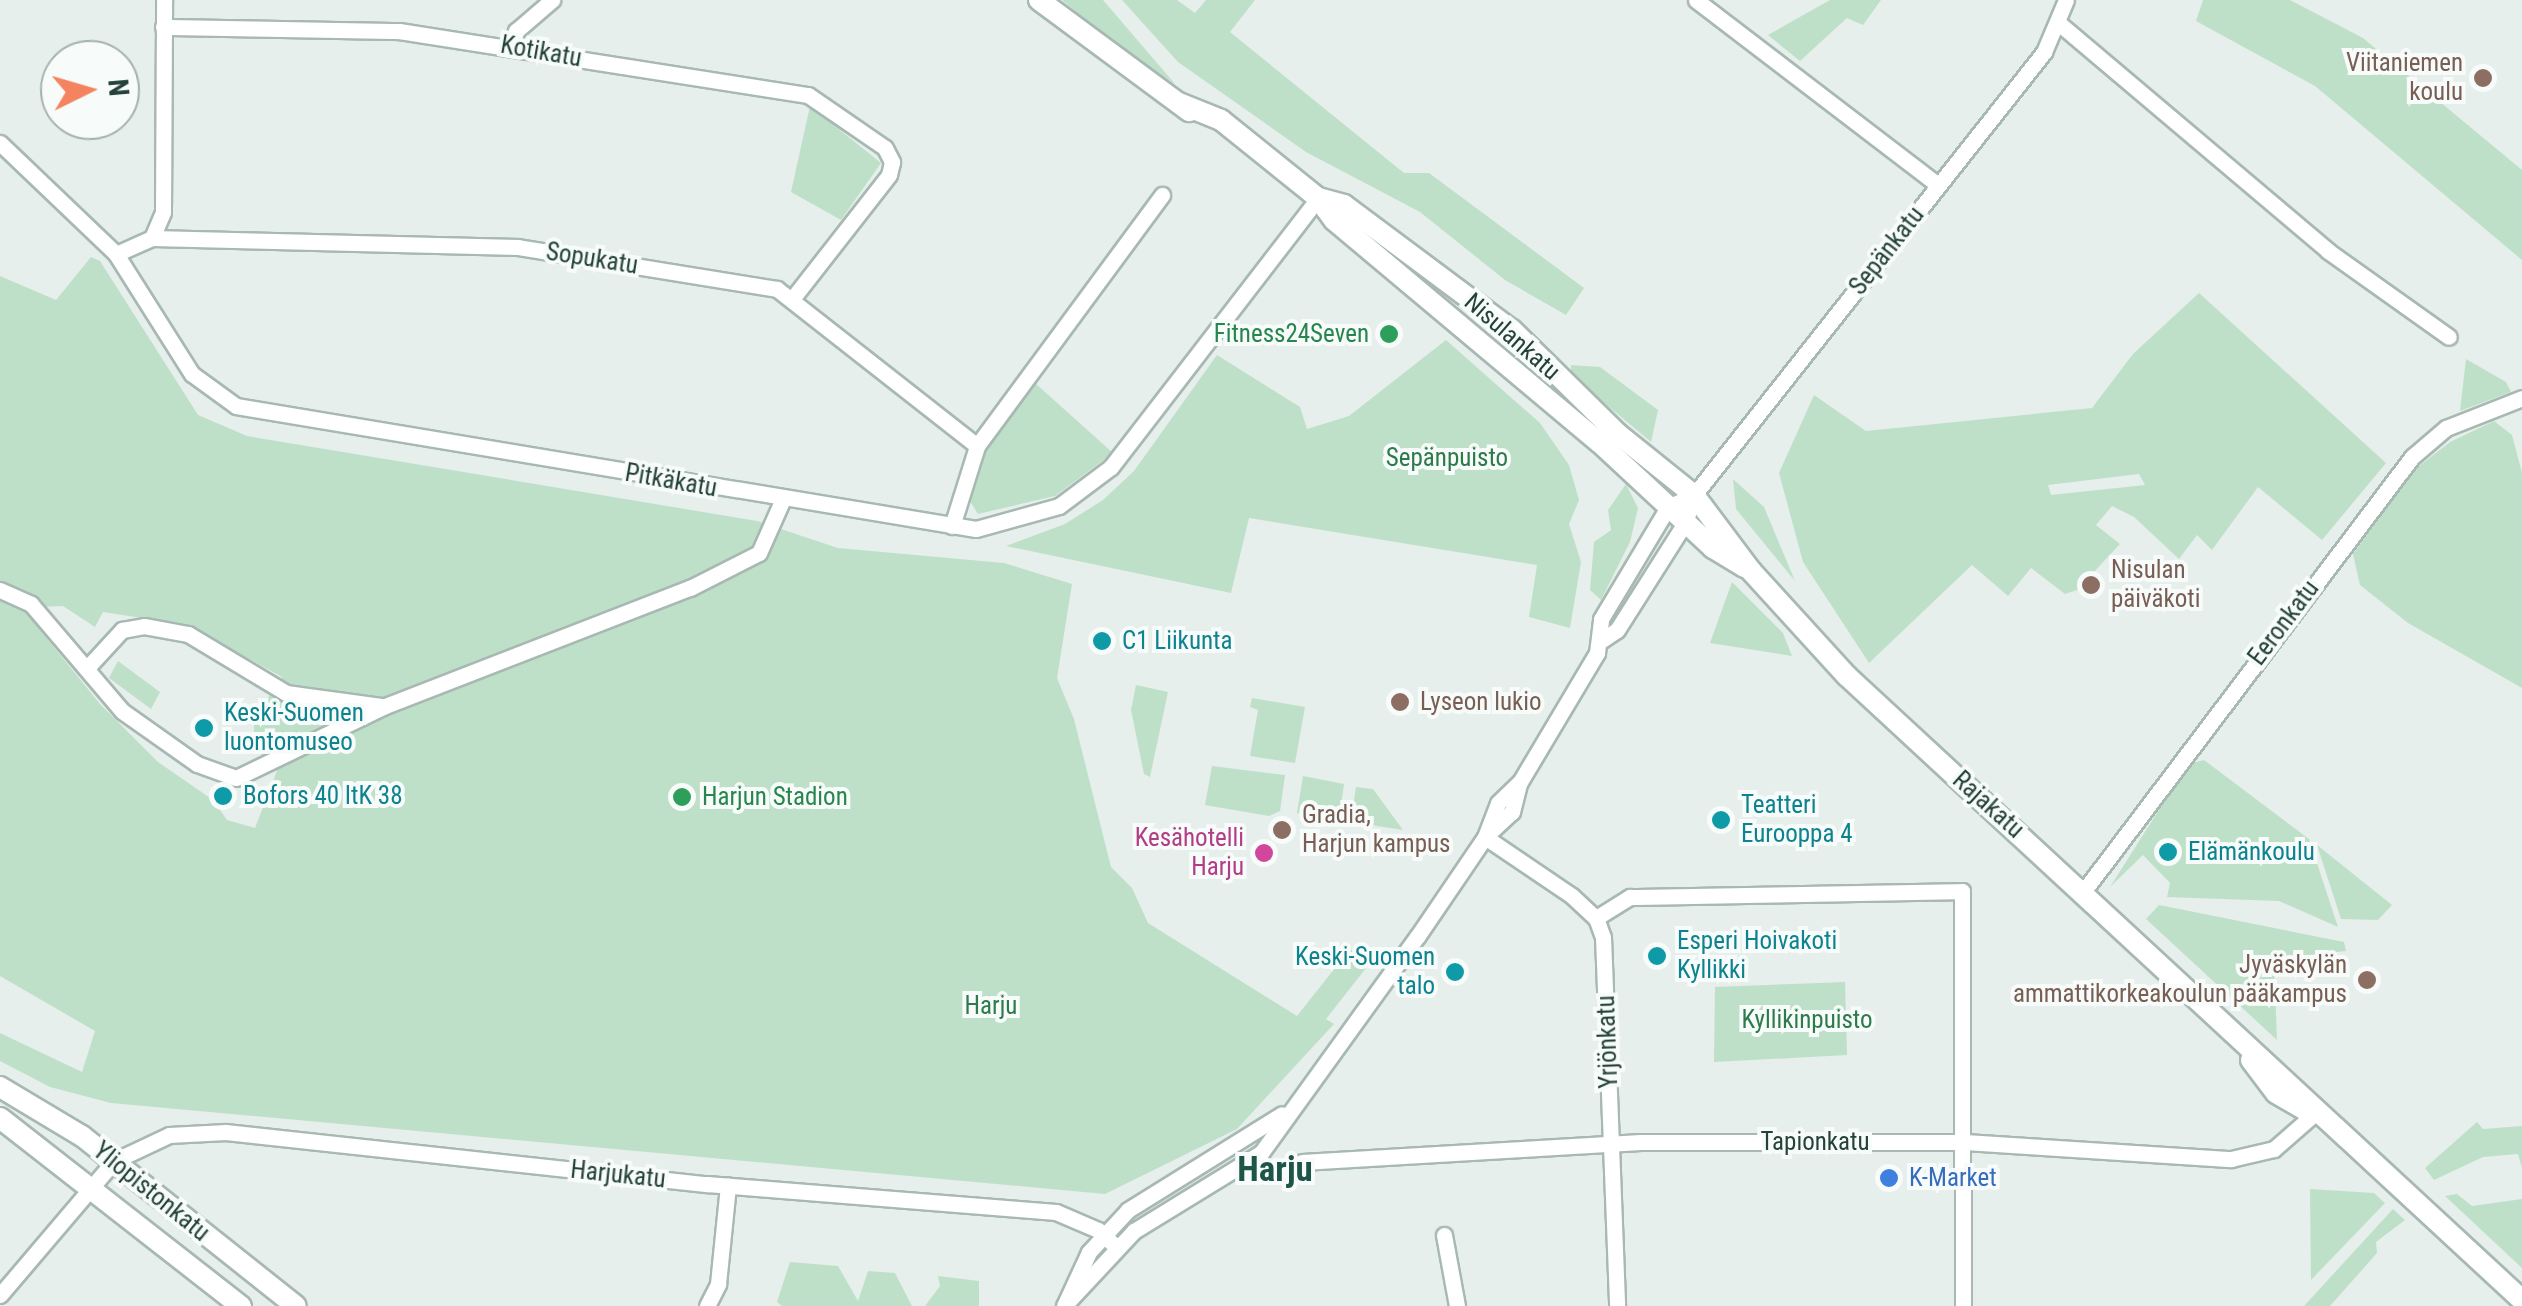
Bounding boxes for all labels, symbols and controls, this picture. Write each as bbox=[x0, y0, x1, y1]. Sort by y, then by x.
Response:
street label: Kotikatu bbox=[498, 30, 584, 74]
north arrow bbox=[40, 40, 140, 140]
place label: Viitaniemen koulu bbox=[2346, 49, 2463, 108]
marker: Viitaniemen koulu bbox=[2472, 67, 2494, 89]
text: N bbox=[101, 78, 136, 97]
street label: Sepänkatu bbox=[1843, 201, 1931, 301]
street label: Sopukatu bbox=[544, 237, 640, 281]
street label: Nisulankatu bbox=[1458, 287, 1566, 387]
place label: Fitness24Seven bbox=[1214, 319, 1369, 349]
marker: Fitness24Seven bbox=[1378, 323, 1400, 345]
park label: Sepänpuisto bbox=[1386, 443, 1508, 473]
street label: Pitkäkatu bbox=[623, 458, 719, 504]
place label: Nisulan päiväkoti bbox=[2111, 556, 2200, 615]
marker: Nisulan päiväkoti bbox=[2080, 574, 2102, 596]
street label: Eeronkatu bbox=[2242, 575, 2326, 671]
place label: C1 Liikunta bbox=[1122, 626, 1232, 656]
marker: C1 Liikunta bbox=[1091, 630, 1113, 652]
place label: Lyseon lukio bbox=[1420, 687, 1542, 717]
marker: Lyseon lukio bbox=[1389, 691, 1411, 713]
place label: Keski-Suomen luontomuseo bbox=[224, 699, 364, 758]
marker: Keski-Suomen luontomuseo bbox=[193, 717, 215, 739]
street label: Rajakatu bbox=[1946, 765, 2030, 845]
place label: Bofors 40 ItK 38 bbox=[243, 781, 403, 811]
place label: Harjun Stadion bbox=[702, 782, 848, 812]
marker: Bofors 40 ItK 38 bbox=[212, 785, 234, 807]
marker: Harjun Stadion bbox=[671, 786, 693, 808]
place label: Teatteri Eurooppa 4 bbox=[1741, 791, 1852, 850]
place label: Gradia, Harjun kampus bbox=[1302, 801, 1451, 860]
marker: Teatteri Eurooppa 4 bbox=[1710, 809, 1732, 831]
marker: Gradia, Harjun kampus bbox=[1271, 819, 1293, 841]
place label: Kesähotelli Harju bbox=[1135, 824, 1244, 883]
place label: Elämänkoulu bbox=[2188, 837, 2315, 867]
marker: Elämänkoulu bbox=[2157, 841, 2179, 863]
marker: Kesähotelli Harju bbox=[1253, 842, 1275, 864]
place label: Esperi Hoivakoti Kyllikki bbox=[1677, 927, 1837, 986]
place label: Keski-Suomen talo bbox=[1295, 943, 1435, 1002]
marker: Esperi Hoivakoti Kyllikki bbox=[1646, 945, 1668, 967]
place label: Jyväskylän ammattikorkeakoulun pääkampus bbox=[2013, 951, 2347, 1010]
marker: Keski-Suomen talo bbox=[1444, 961, 1466, 983]
marker: Jyväskylän ammattikorkeakoulun pääkampus bbox=[2356, 969, 2378, 991]
park label: Harju bbox=[965, 991, 1017, 1021]
street label: Yrjönkatu bbox=[1591, 995, 1625, 1089]
park label: Kyllikinpuisto bbox=[1741, 1005, 1873, 1035]
street label: Tapionkatu bbox=[1760, 1127, 1870, 1157]
street label: Yliopistonkatu bbox=[87, 1136, 215, 1248]
district label: Harju bbox=[1237, 1149, 1313, 1191]
street label: Harjukatu bbox=[569, 1155, 667, 1195]
place label: K-Market bbox=[1909, 1163, 1997, 1193]
marker: K-Market bbox=[1878, 1167, 1900, 1189]

